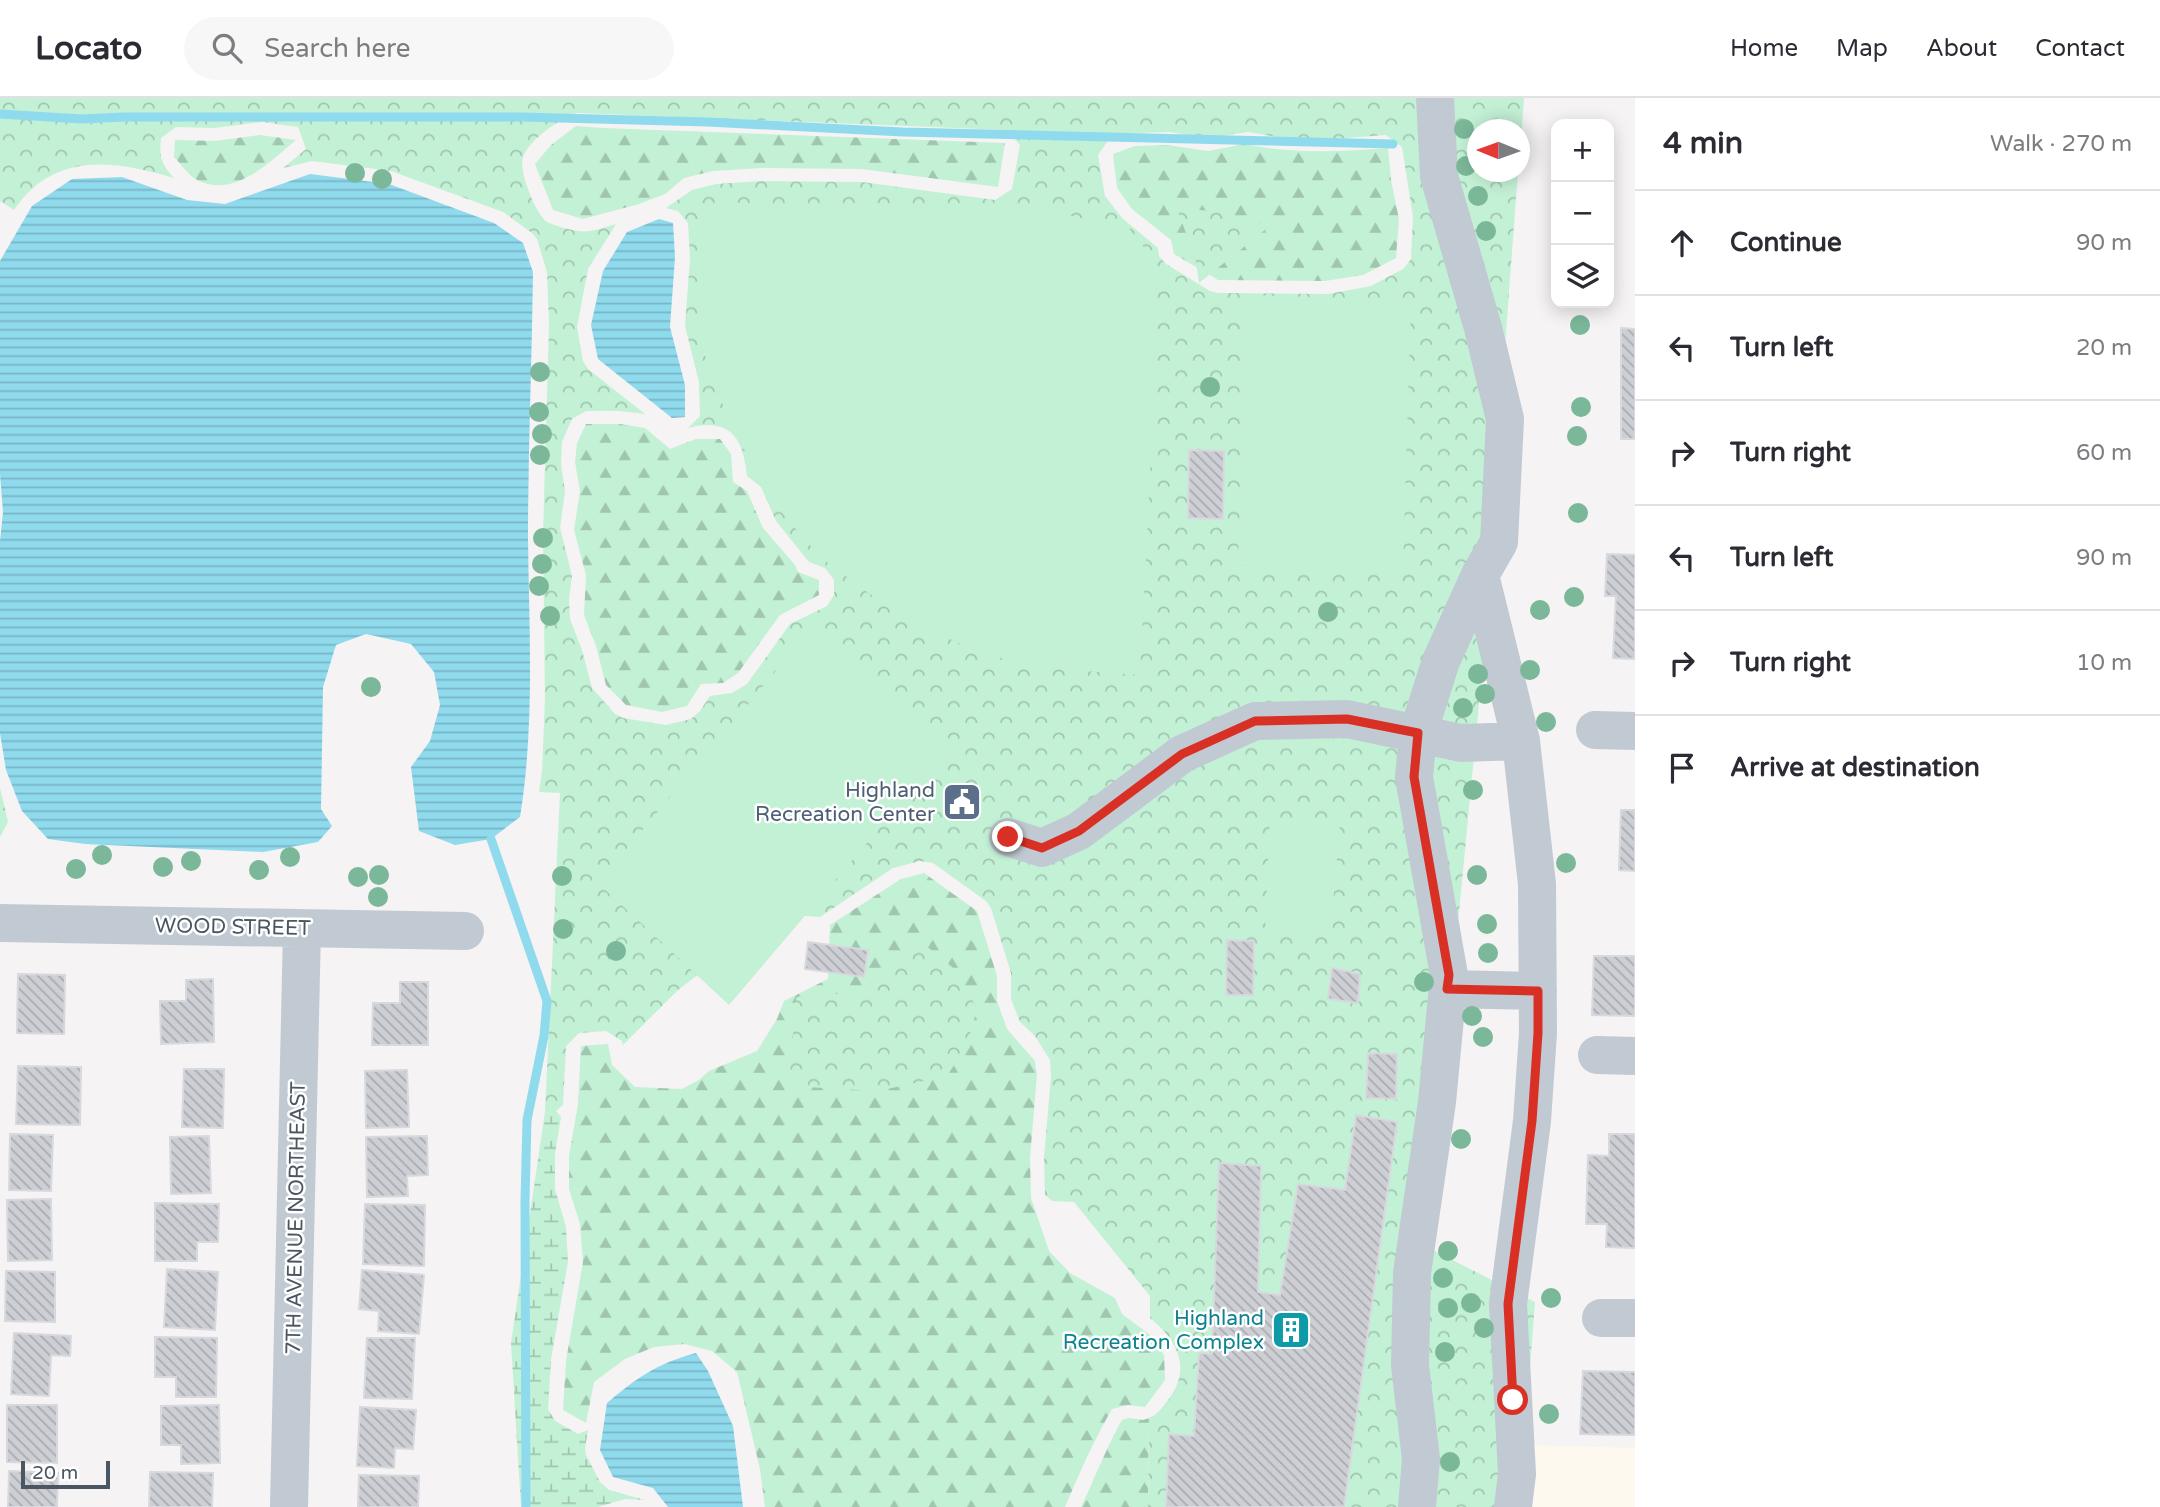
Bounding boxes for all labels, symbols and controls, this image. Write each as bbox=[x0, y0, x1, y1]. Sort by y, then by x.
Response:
search box bbox=[184, 17, 674, 80]
text: Locato bbox=[35, 29, 142, 68]
icon: search bbox=[208, 29, 246, 67]
text: Search here bbox=[264, 33, 410, 64]
text: Home bbox=[1730, 34, 1798, 63]
text: Map bbox=[1836, 34, 1888, 63]
text: About bbox=[1926, 34, 1997, 63]
text: Contact bbox=[2035, 34, 2125, 63]
north arrow bbox=[1467, 119, 1530, 182]
map controls bbox=[1551, 119, 1614, 308]
button: + bbox=[1551, 119, 1614, 182]
text: 4 min bbox=[1663, 125, 1743, 162]
text: Walk · 270 m bbox=[1990, 130, 2132, 158]
button: − bbox=[1551, 182, 1614, 245]
icon: ahead bbox=[1663, 224, 1701, 262]
text: Continue bbox=[1730, 227, 1842, 258]
text: 90 m bbox=[2076, 229, 2132, 257]
button: layers bbox=[1551, 245, 1614, 308]
icon: left bbox=[1663, 329, 1701, 367]
text: Turn left bbox=[1730, 332, 1833, 363]
text: 20 m bbox=[2076, 334, 2132, 362]
icon: right bbox=[1663, 434, 1701, 472]
text: Turn right bbox=[1730, 437, 1851, 468]
text: 60 m bbox=[2076, 439, 2132, 467]
icon: left bbox=[1663, 539, 1701, 577]
text: Turn left bbox=[1730, 542, 1833, 573]
text: 90 m bbox=[2076, 544, 2132, 572]
icon: right bbox=[1663, 644, 1701, 682]
text: Turn right bbox=[1730, 647, 1851, 678]
text: 10 m bbox=[2076, 649, 2132, 677]
icon: arrive bbox=[1663, 749, 1701, 787]
text: Arrive at destination bbox=[1730, 752, 1980, 783]
place label: Highland Recreation Center bbox=[755, 778, 935, 827]
public building icon: Highland Recreation Center bbox=[941, 781, 983, 823]
route end bbox=[992, 821, 1023, 852]
street label: WOOD STREET bbox=[155, 913, 311, 941]
street label: 7TH AVENUE NORTHEAST bbox=[281, 1081, 311, 1355]
place label: Highland Recreation Complex bbox=[1063, 1306, 1264, 1355]
building icon: Highland Recreation Complex bbox=[1270, 1309, 1312, 1351]
route start bbox=[1497, 1384, 1528, 1415]
scale bar bbox=[21, 1458, 110, 1490]
text: 20 m bbox=[32, 1462, 78, 1484]

